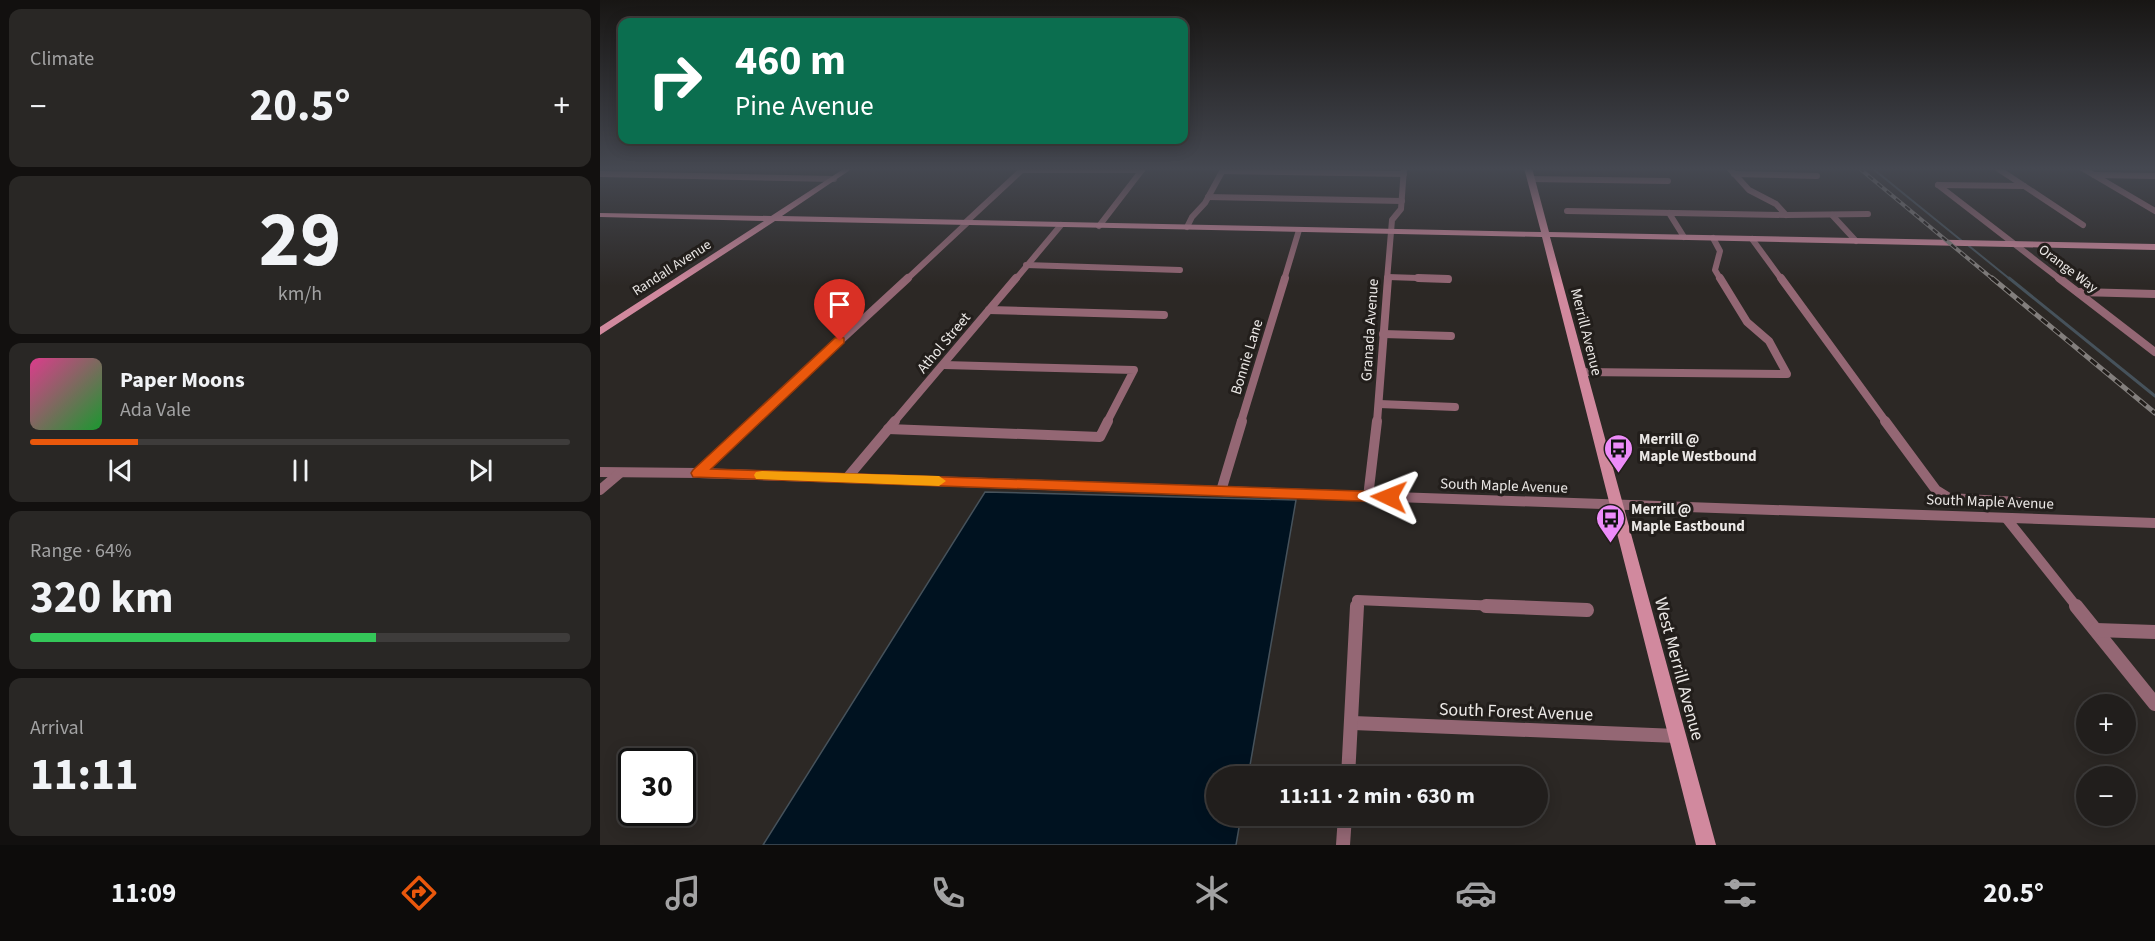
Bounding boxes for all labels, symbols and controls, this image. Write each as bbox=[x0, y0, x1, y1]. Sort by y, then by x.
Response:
text: 460 m bbox=[735, 31, 846, 91]
icon: right bbox=[636, 42, 714, 120]
text: Climate bbox=[30, 45, 94, 73]
text: 20.5° bbox=[249, 74, 351, 138]
text: − bbox=[30, 83, 46, 130]
text: + bbox=[554, 83, 570, 130]
text: Pine Avenue bbox=[735, 87, 874, 126]
text: 29 bbox=[259, 185, 341, 296]
street label: Randall Avenue bbox=[629, 235, 715, 301]
street label: Orange Way bbox=[2034, 240, 2102, 298]
street label: Granada Avenue bbox=[1356, 278, 1384, 382]
pin bbox=[814, 279, 865, 341]
text: km/h bbox=[278, 280, 322, 308]
street label: Merrill Avenue bbox=[1565, 286, 1607, 378]
icon: arrive bbox=[823, 288, 856, 321]
street label: Athol Street bbox=[912, 308, 976, 378]
street label: Bonnie Lane bbox=[1226, 317, 1268, 397]
text: Paper Moons bbox=[120, 364, 245, 396]
text: Ada Vale bbox=[120, 396, 191, 424]
place label: Merrill @ Maple Westbound bbox=[1639, 429, 1757, 467]
bus stop icon: Merrill @ Maple Westbound bbox=[1602, 432, 1634, 474]
icon: previous bbox=[104, 454, 137, 487]
icon: pause bbox=[284, 454, 317, 487]
icon: next bbox=[464, 454, 497, 487]
position arrow bbox=[1357, 465, 1421, 529]
street label: South Maple Avenue bbox=[1440, 473, 1568, 499]
street label: South Maple Avenue bbox=[1926, 489, 2054, 515]
place label: Merrill @ Maple Eastbound bbox=[1631, 499, 1745, 537]
bus stop icon: Merrill @ Maple Eastbound bbox=[1594, 502, 1626, 544]
text: Range · 64% bbox=[30, 537, 131, 565]
text: 320 km bbox=[30, 566, 174, 630]
street label: West Merrill Avenue bbox=[1648, 595, 1710, 743]
map controls bbox=[2076, 694, 2136, 826]
button: + bbox=[2076, 694, 2136, 754]
street label: South Forest Avenue bbox=[1438, 697, 1594, 727]
text: Arrival bbox=[30, 714, 84, 742]
text: 11:11 bbox=[30, 743, 139, 807]
speed limit sign: 30 bbox=[618, 748, 696, 826]
button: − bbox=[2076, 766, 2136, 826]
text: 11:11 · 2 min · 630 m bbox=[1279, 780, 1475, 812]
icon: directions bbox=[398, 872, 440, 914]
icon: music bbox=[662, 872, 704, 914]
icon: phone bbox=[927, 872, 969, 914]
icon: climate bbox=[1191, 872, 1233, 914]
icon: car bbox=[1455, 872, 1497, 914]
icon: filters bbox=[1719, 872, 1761, 914]
text: 11:09 bbox=[111, 874, 176, 913]
text: 20.5° bbox=[1983, 874, 2044, 913]

